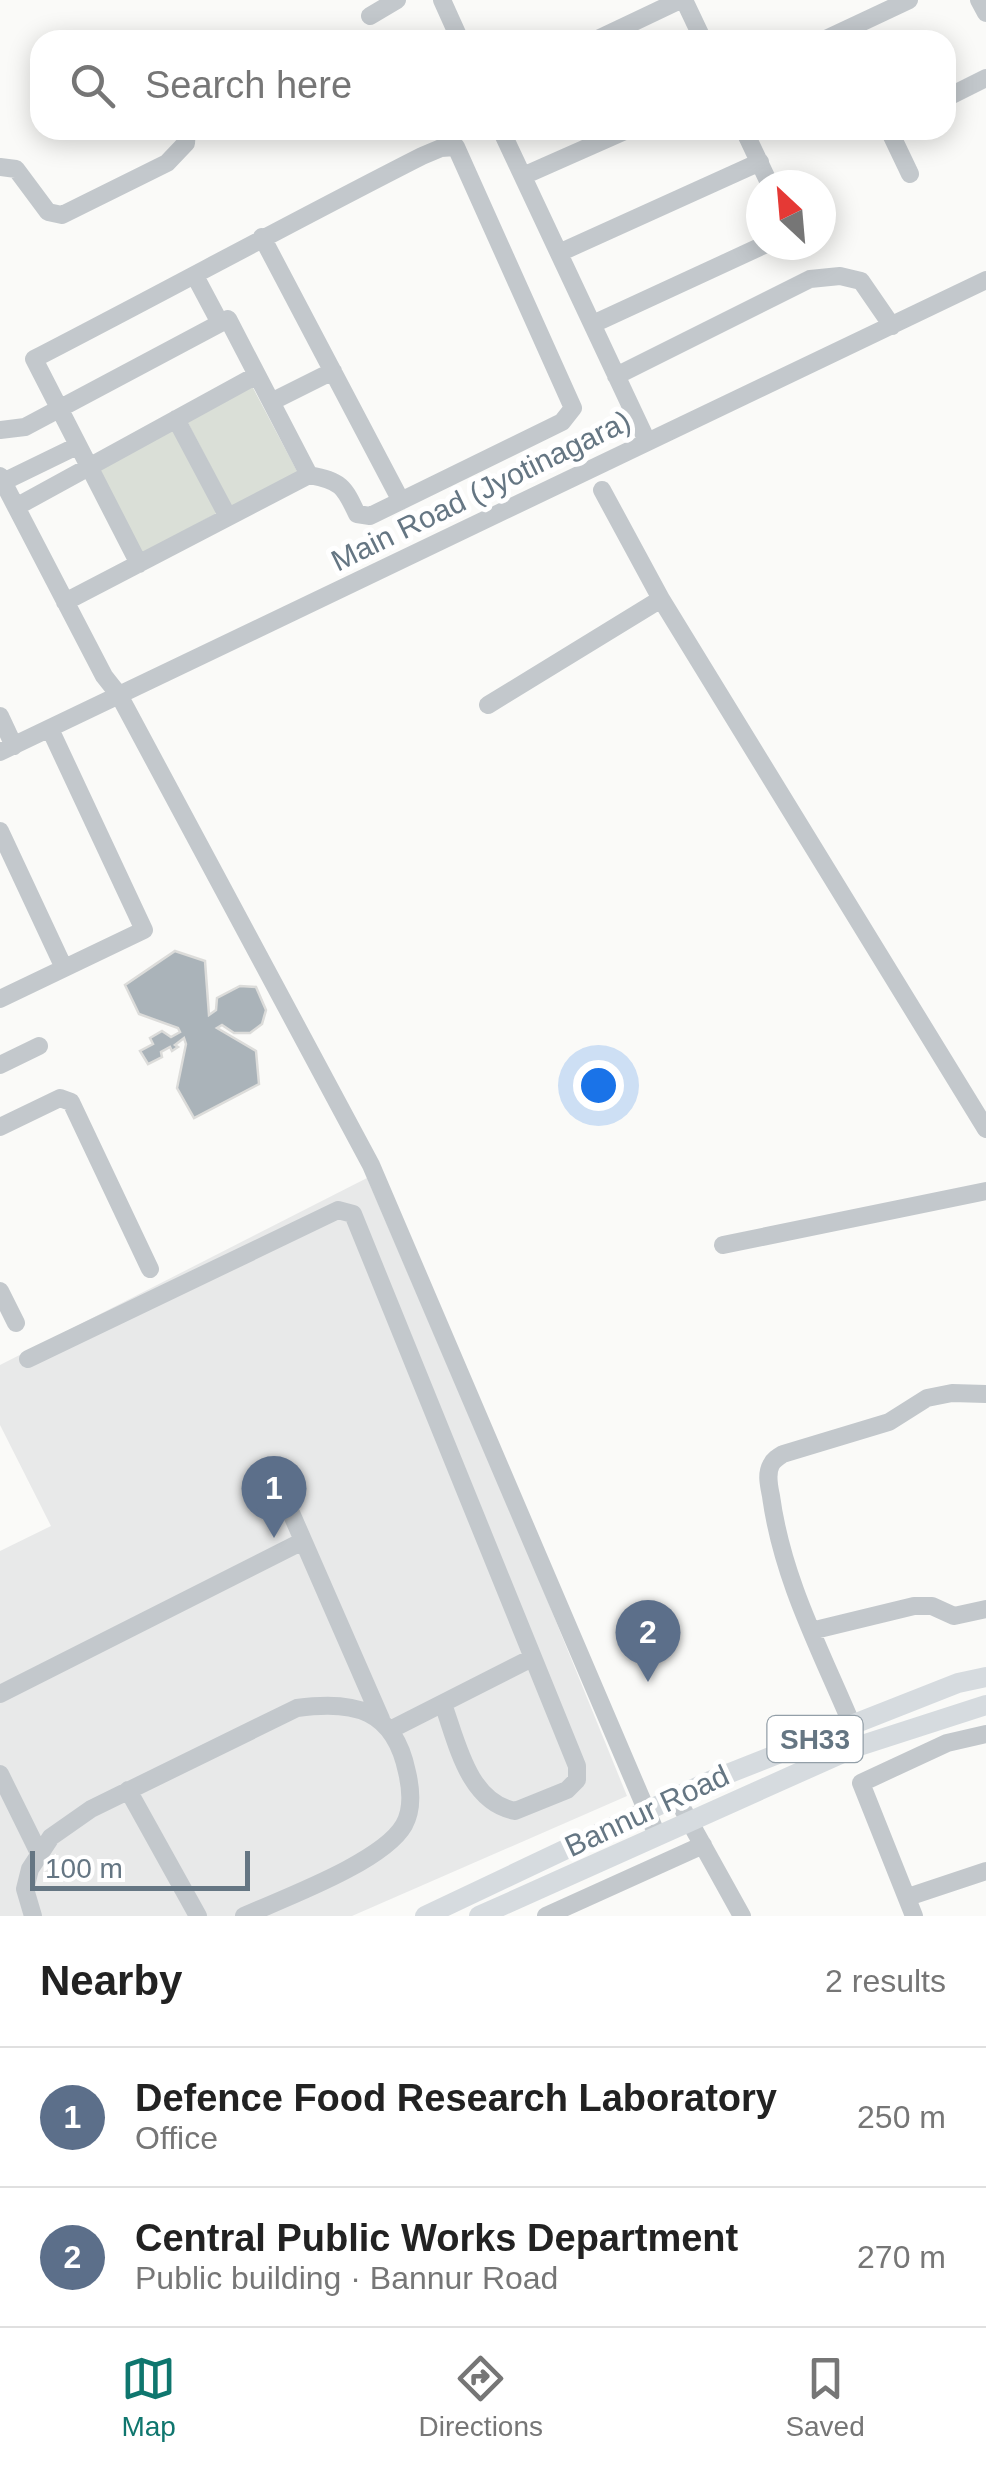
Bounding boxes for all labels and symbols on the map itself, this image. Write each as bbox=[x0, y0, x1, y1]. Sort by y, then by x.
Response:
north arrow bbox=[746, 170, 836, 260]
street label: Main Road (Jyotinagara) bbox=[326, 404, 636, 577]
your location bbox=[573, 1060, 624, 1111]
pin: 1 bbox=[242, 1456, 306, 1538]
pin: 2 bbox=[616, 1600, 680, 1682]
road number: SH33 bbox=[768, 1716, 862, 1762]
street label: Bannur Road bbox=[560, 1758, 734, 1863]
scale bar bbox=[30, 1846, 250, 1890]

